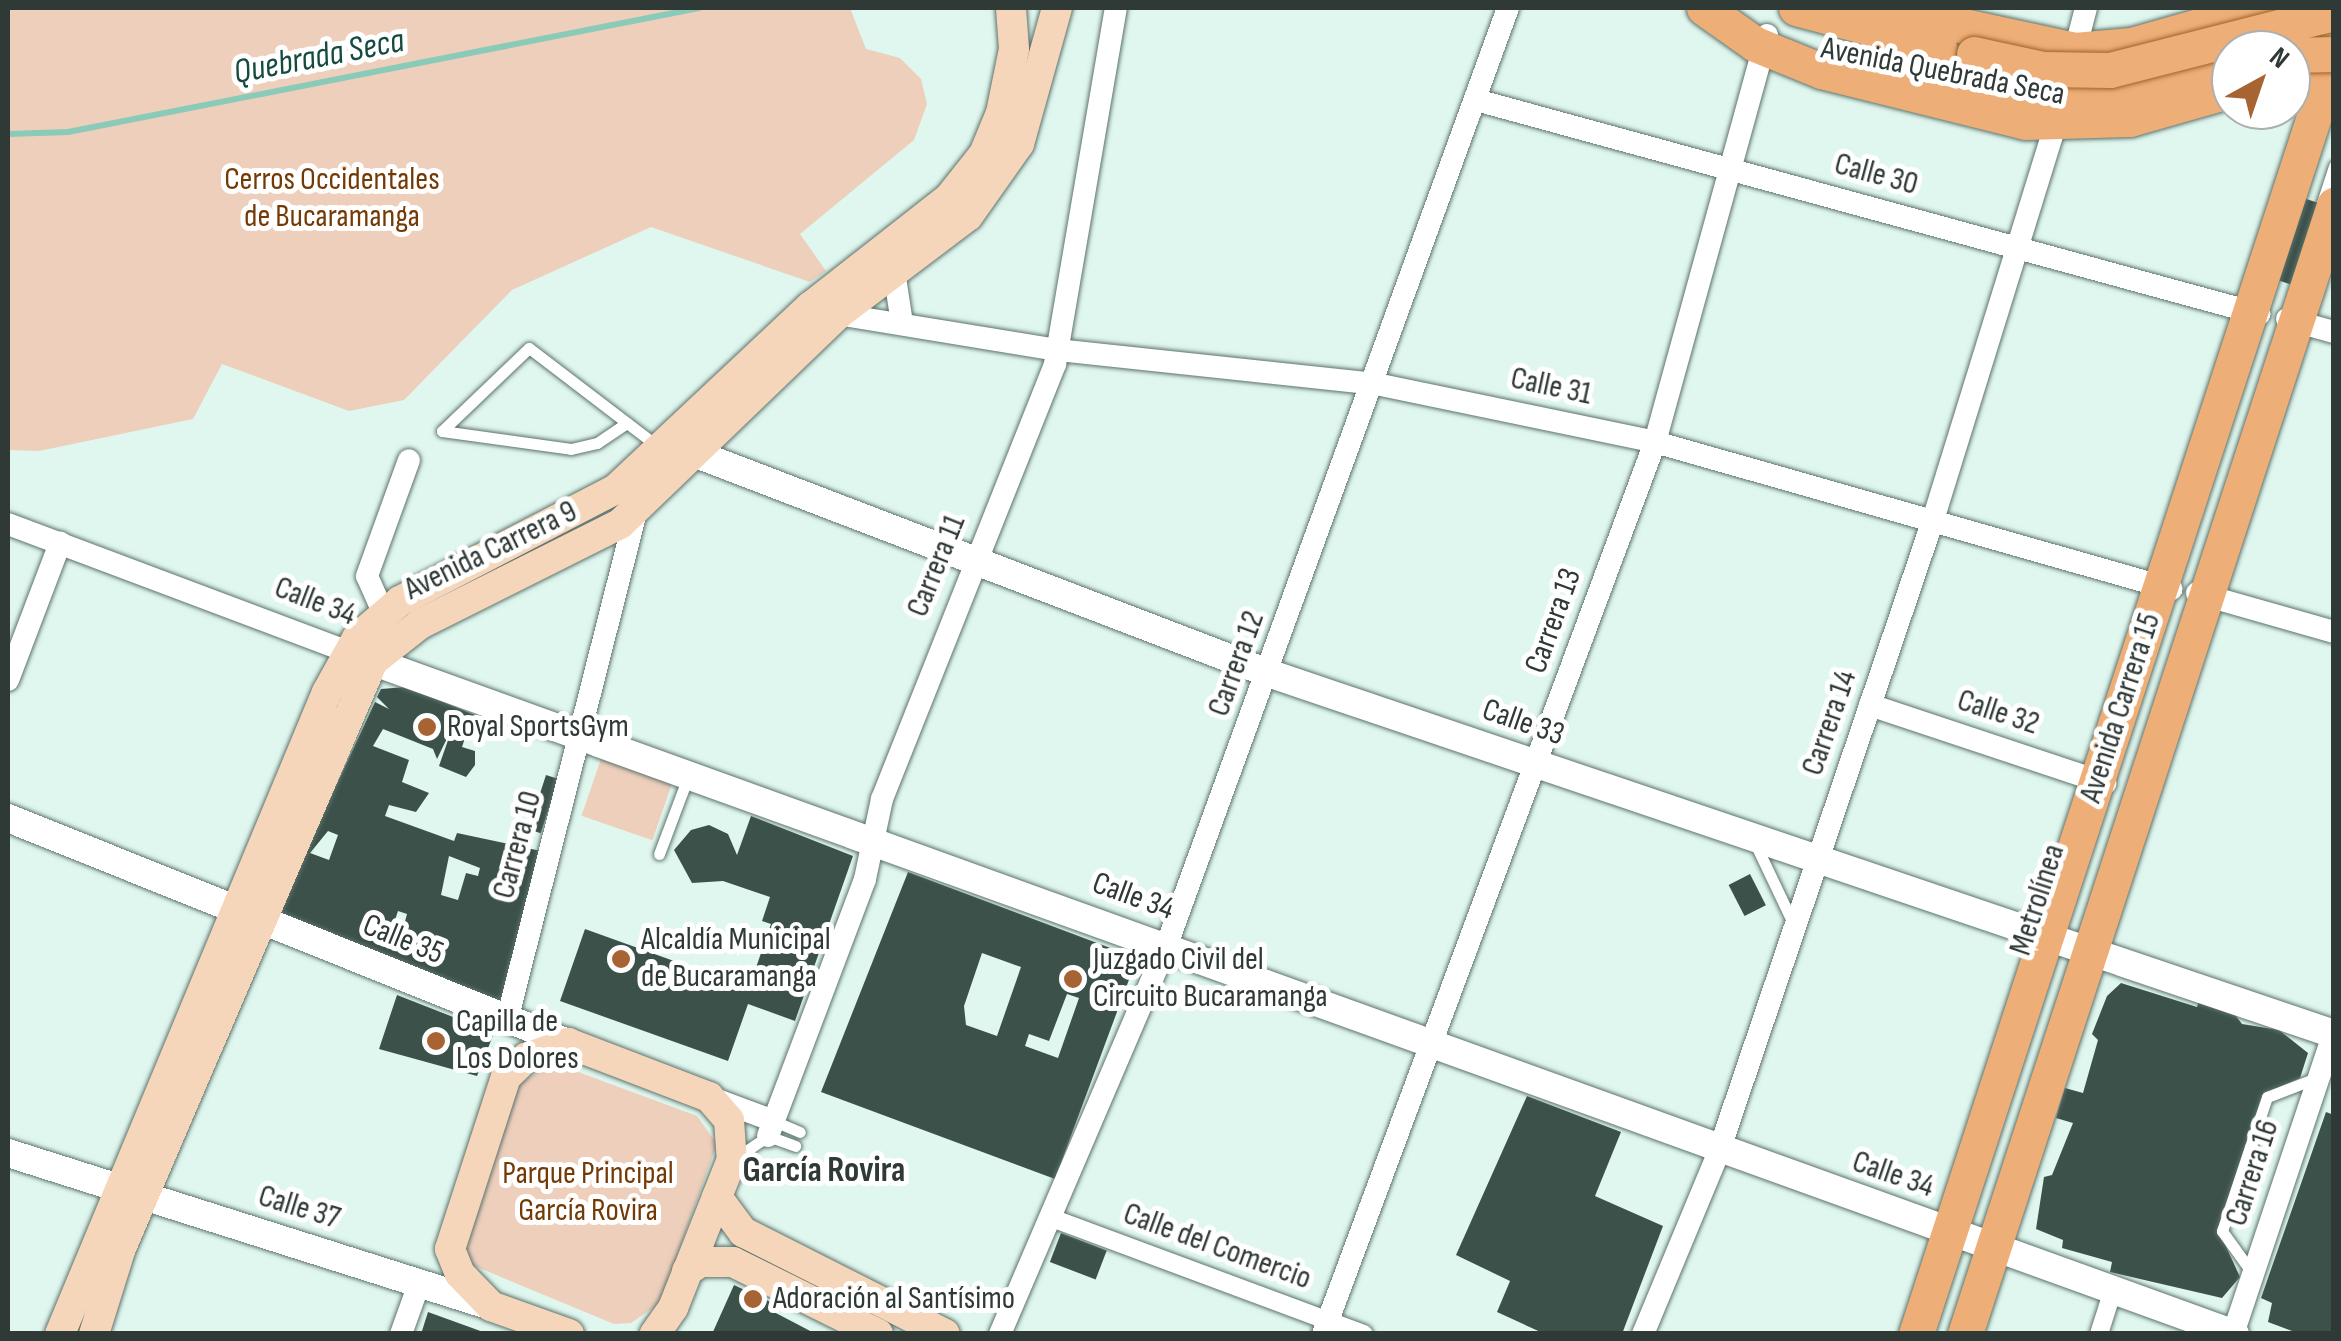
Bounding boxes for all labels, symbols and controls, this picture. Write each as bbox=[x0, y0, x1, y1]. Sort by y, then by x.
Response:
water label: Quebrada Seca bbox=[230, 20, 408, 94]
street label: Avenida Quebrada Seca bbox=[1818, 30, 2068, 114]
north arrow bbox=[2211, 30, 2311, 130]
text: N bbox=[2263, 41, 2296, 76]
street label: Calle 30 bbox=[1830, 145, 1922, 205]
park label: Cerros Occidentales de Bucaramanga bbox=[224, 162, 440, 237]
street label: Calle 31 bbox=[1507, 360, 1595, 414]
street label: Avenida Carrera 9 bbox=[399, 493, 583, 609]
street label: Carrera 11 bbox=[899, 509, 975, 623]
street label: Carrera 13 bbox=[1517, 563, 1591, 679]
street label: Calle 34 bbox=[269, 569, 361, 635]
street label: Carrera 12 bbox=[1200, 606, 1274, 722]
street label: Avenida Carrera 15 bbox=[2072, 608, 2170, 808]
street label: Carrera 14 bbox=[1794, 665, 1866, 781]
street label: Calle 32 bbox=[1952, 682, 2044, 744]
street label: Calle 33 bbox=[1477, 691, 1569, 755]
place label: Royal SportsGym bbox=[447, 708, 629, 746]
marker: Royal SportsGym bbox=[416, 716, 438, 738]
street label: Carrera 10 bbox=[485, 787, 551, 903]
street label: Metrolínea bbox=[2002, 840, 2074, 960]
street label: Calle 34 bbox=[1087, 865, 1179, 929]
street label: Calle 35 bbox=[357, 907, 449, 973]
place label: Alcaldía Municipal de Bucaramanga bbox=[641, 922, 831, 997]
place label: Juzgado Civil del Circuito Bucaramanga bbox=[1093, 942, 1328, 1017]
marker: Alcaldía Municipal de Bucaramanga bbox=[610, 948, 632, 970]
marker: Juzgado Civil del Circuito Bucaramanga bbox=[1062, 968, 1084, 990]
place label: Capilla de Los Dolores bbox=[456, 1004, 579, 1079]
marker: Capilla de Los Dolores bbox=[425, 1030, 447, 1052]
street label: Carrera 16 bbox=[2218, 1115, 2288, 1231]
street label: Calle 34 bbox=[1847, 1143, 1939, 1207]
district label: García Rovira bbox=[743, 1150, 905, 1192]
park label: Parque Principal García Rovira bbox=[502, 1156, 674, 1231]
street label: Calle 37 bbox=[254, 1177, 344, 1239]
street label: Calle del Comercio bbox=[1118, 1195, 1316, 1299]
place label: Adoración al Santísimo bbox=[773, 1280, 1015, 1318]
marker: Adoración al Santísimo bbox=[742, 1288, 764, 1310]

